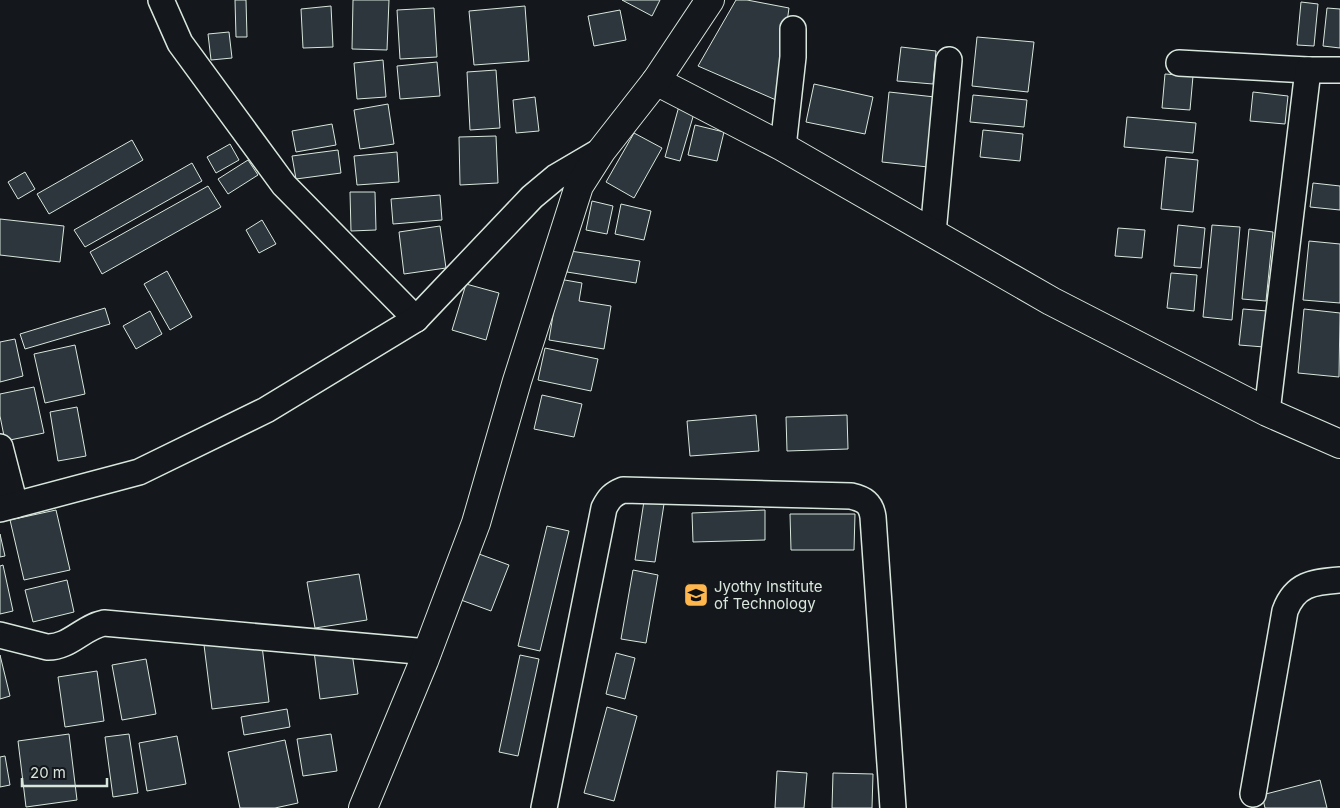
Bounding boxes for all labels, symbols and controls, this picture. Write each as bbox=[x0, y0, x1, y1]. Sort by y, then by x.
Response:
place label: Jyothy Institute of Technology bbox=[714, 577, 823, 613]
school or university icon: Jyothy Institute of Technology bbox=[683, 582, 709, 608]
scale bar bbox=[22, 756, 108, 788]
text: 20 m bbox=[30, 763, 66, 782]

